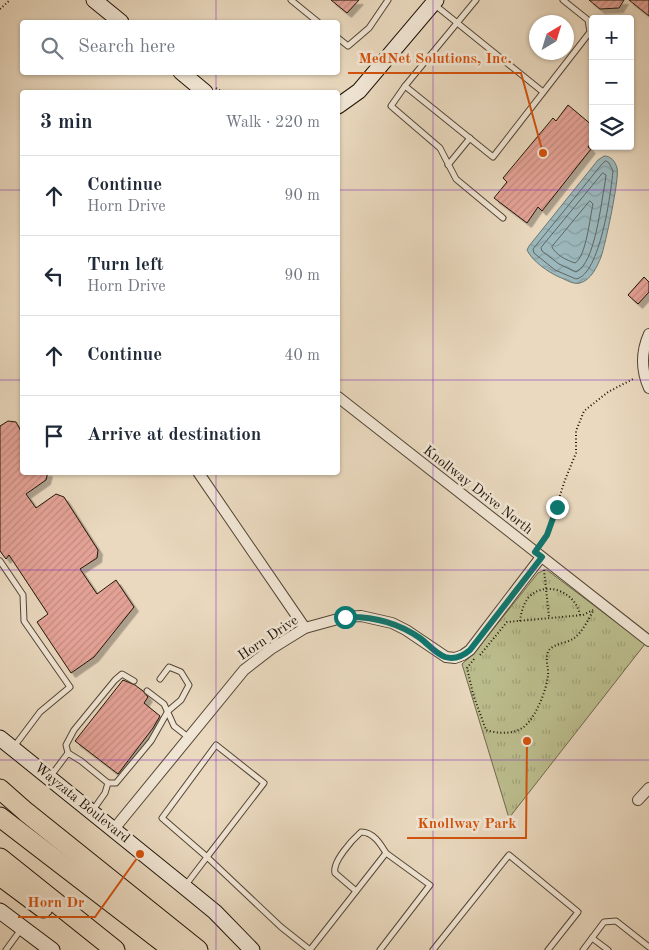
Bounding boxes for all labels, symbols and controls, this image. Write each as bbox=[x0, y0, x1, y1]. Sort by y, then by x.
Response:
north arrow bbox=[529, 15, 574, 60]
map controls bbox=[589, 15, 634, 150]
button: + bbox=[589, 15, 634, 60]
search box bbox=[20, 20, 340, 75]
icon: search bbox=[38, 34, 66, 62]
text: Search here bbox=[78, 38, 175, 57]
callout: MedNet Solutions, Inc. bbox=[348, 43, 521, 73]
text: MedNet Solutions, Inc. bbox=[358, 52, 512, 67]
button: − bbox=[589, 60, 634, 105]
button: layers bbox=[589, 105, 634, 150]
text: 3 min bbox=[40, 112, 93, 133]
text: Walk · 220 m bbox=[225, 115, 320, 131]
text: Continue bbox=[87, 176, 162, 195]
icon: ahead bbox=[40, 182, 68, 210]
text: 90 m bbox=[284, 188, 320, 204]
text: Horn Drive bbox=[87, 199, 166, 215]
text: Turn left bbox=[87, 256, 164, 275]
icon: left bbox=[40, 262, 68, 290]
text: 90 m bbox=[284, 268, 320, 284]
text: Horn Drive bbox=[87, 279, 166, 295]
icon: ahead bbox=[40, 342, 68, 370]
text: Continue bbox=[87, 346, 162, 365]
text: 40 m bbox=[284, 348, 320, 364]
icon: arrive bbox=[40, 422, 68, 450]
text: Arrive at destination bbox=[87, 426, 261, 445]
street label: Knollway Drive North bbox=[421, 443, 536, 537]
route end bbox=[546, 496, 569, 519]
route start bbox=[334, 606, 357, 629]
street label: Horn Drive bbox=[236, 613, 300, 663]
street label: Wayzata Boulevard bbox=[32, 760, 132, 846]
callout: Knollway Park bbox=[407, 808, 526, 838]
text: Knollway Park bbox=[417, 817, 517, 832]
callout: Horn Dr bbox=[18, 887, 95, 917]
text: Horn Dr bbox=[27, 896, 85, 911]

